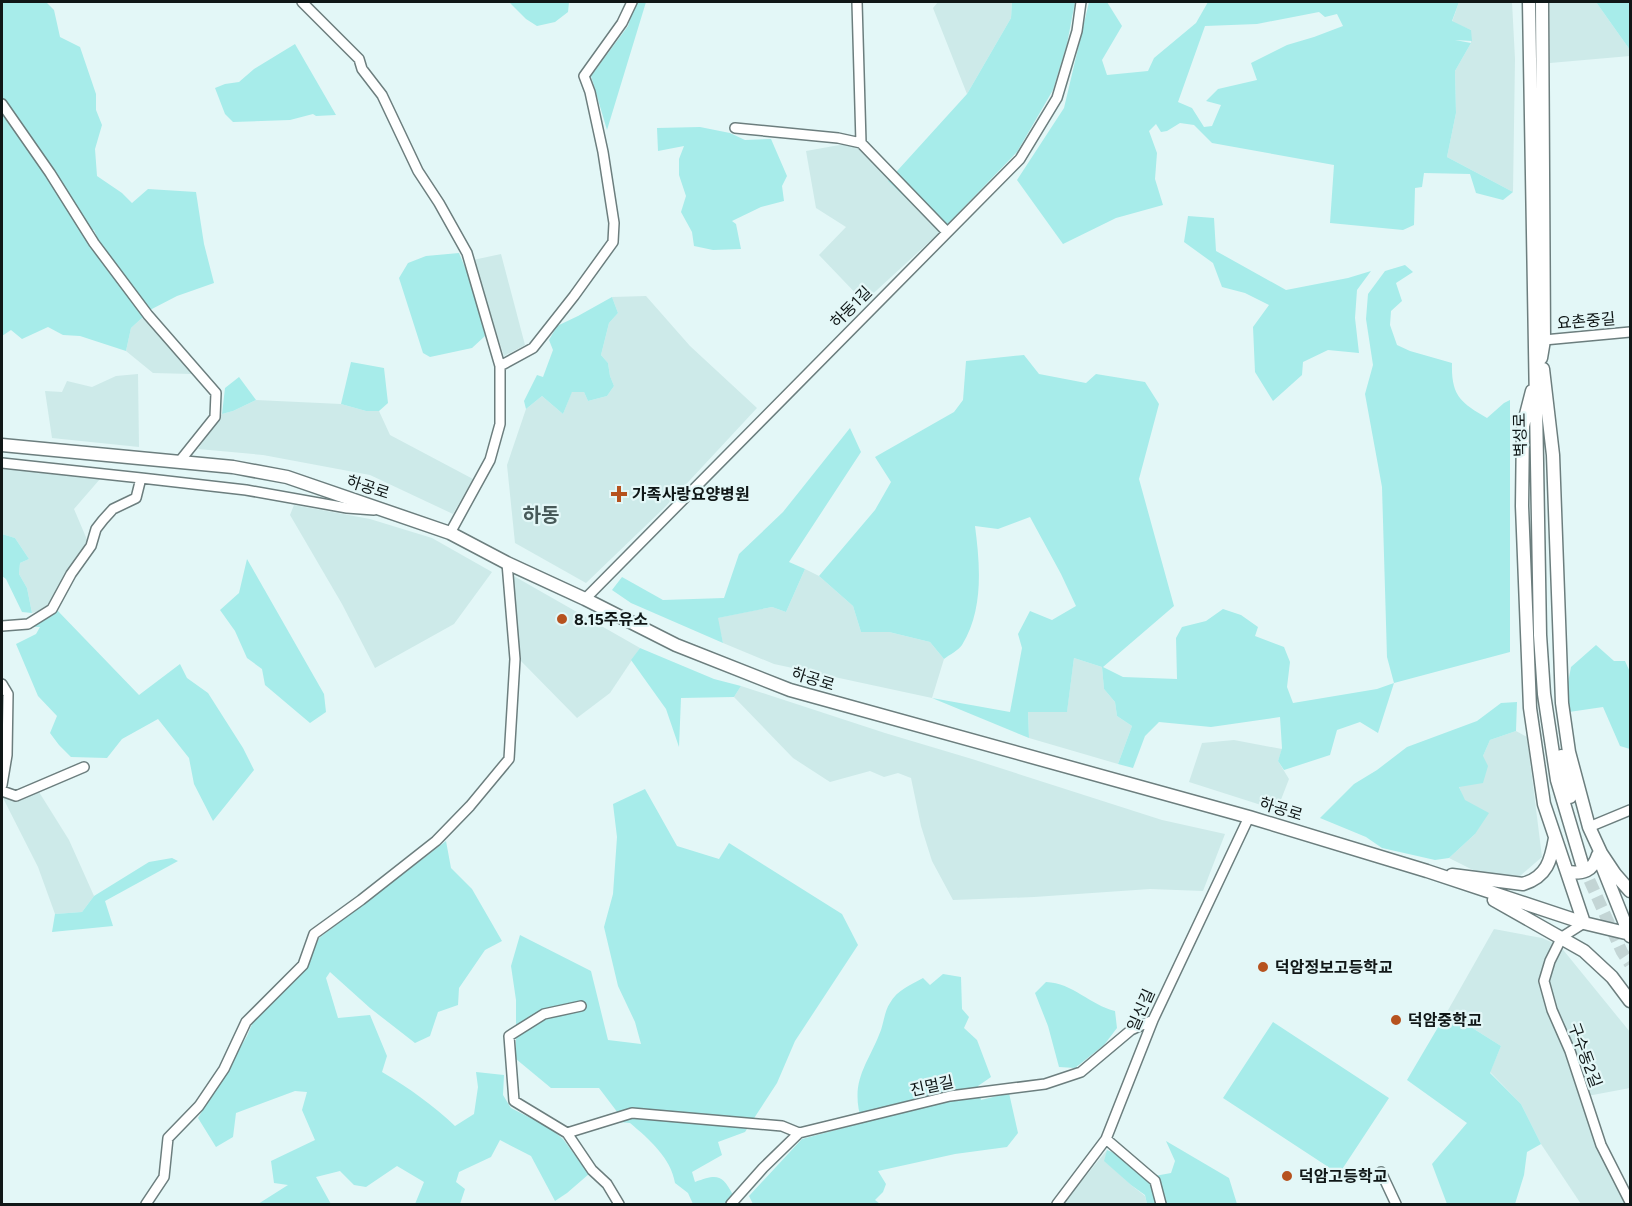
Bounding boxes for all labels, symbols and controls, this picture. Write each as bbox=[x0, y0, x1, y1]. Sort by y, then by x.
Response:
street label: 하동1길 bbox=[826, 282, 876, 332]
street label: 요촌중길 bbox=[1556, 309, 1616, 333]
street label: 벽성로 bbox=[1510, 412, 1530, 457]
street label: 하공로 bbox=[344, 471, 392, 503]
marker: 가족사랑요양병원 bbox=[610, 485, 628, 503]
place label: 가족사랑요양병원 bbox=[632, 485, 750, 504]
district label: 하동 bbox=[523, 503, 559, 527]
place label: 8.15주유소 bbox=[574, 610, 648, 629]
marker: 8.15주유소 bbox=[555, 612, 569, 626]
street label: 하공로 bbox=[789, 663, 837, 695]
street label: 하공로 bbox=[1257, 793, 1305, 825]
place label: 덕암정보고등학교 bbox=[1275, 958, 1393, 977]
marker: 덕암정보고등학교 bbox=[1256, 960, 1270, 974]
street label: 일신길 bbox=[1123, 986, 1159, 1034]
place label: 덕암중학교 bbox=[1408, 1011, 1482, 1030]
marker: 덕암중학교 bbox=[1389, 1013, 1403, 1027]
street label: 구수동2길 bbox=[1564, 1020, 1606, 1090]
street label: 진멀길 bbox=[908, 1072, 956, 1100]
place label: 덕암고등학교 bbox=[1299, 1167, 1388, 1186]
marker: 덕암고등학교 bbox=[1280, 1169, 1294, 1183]

